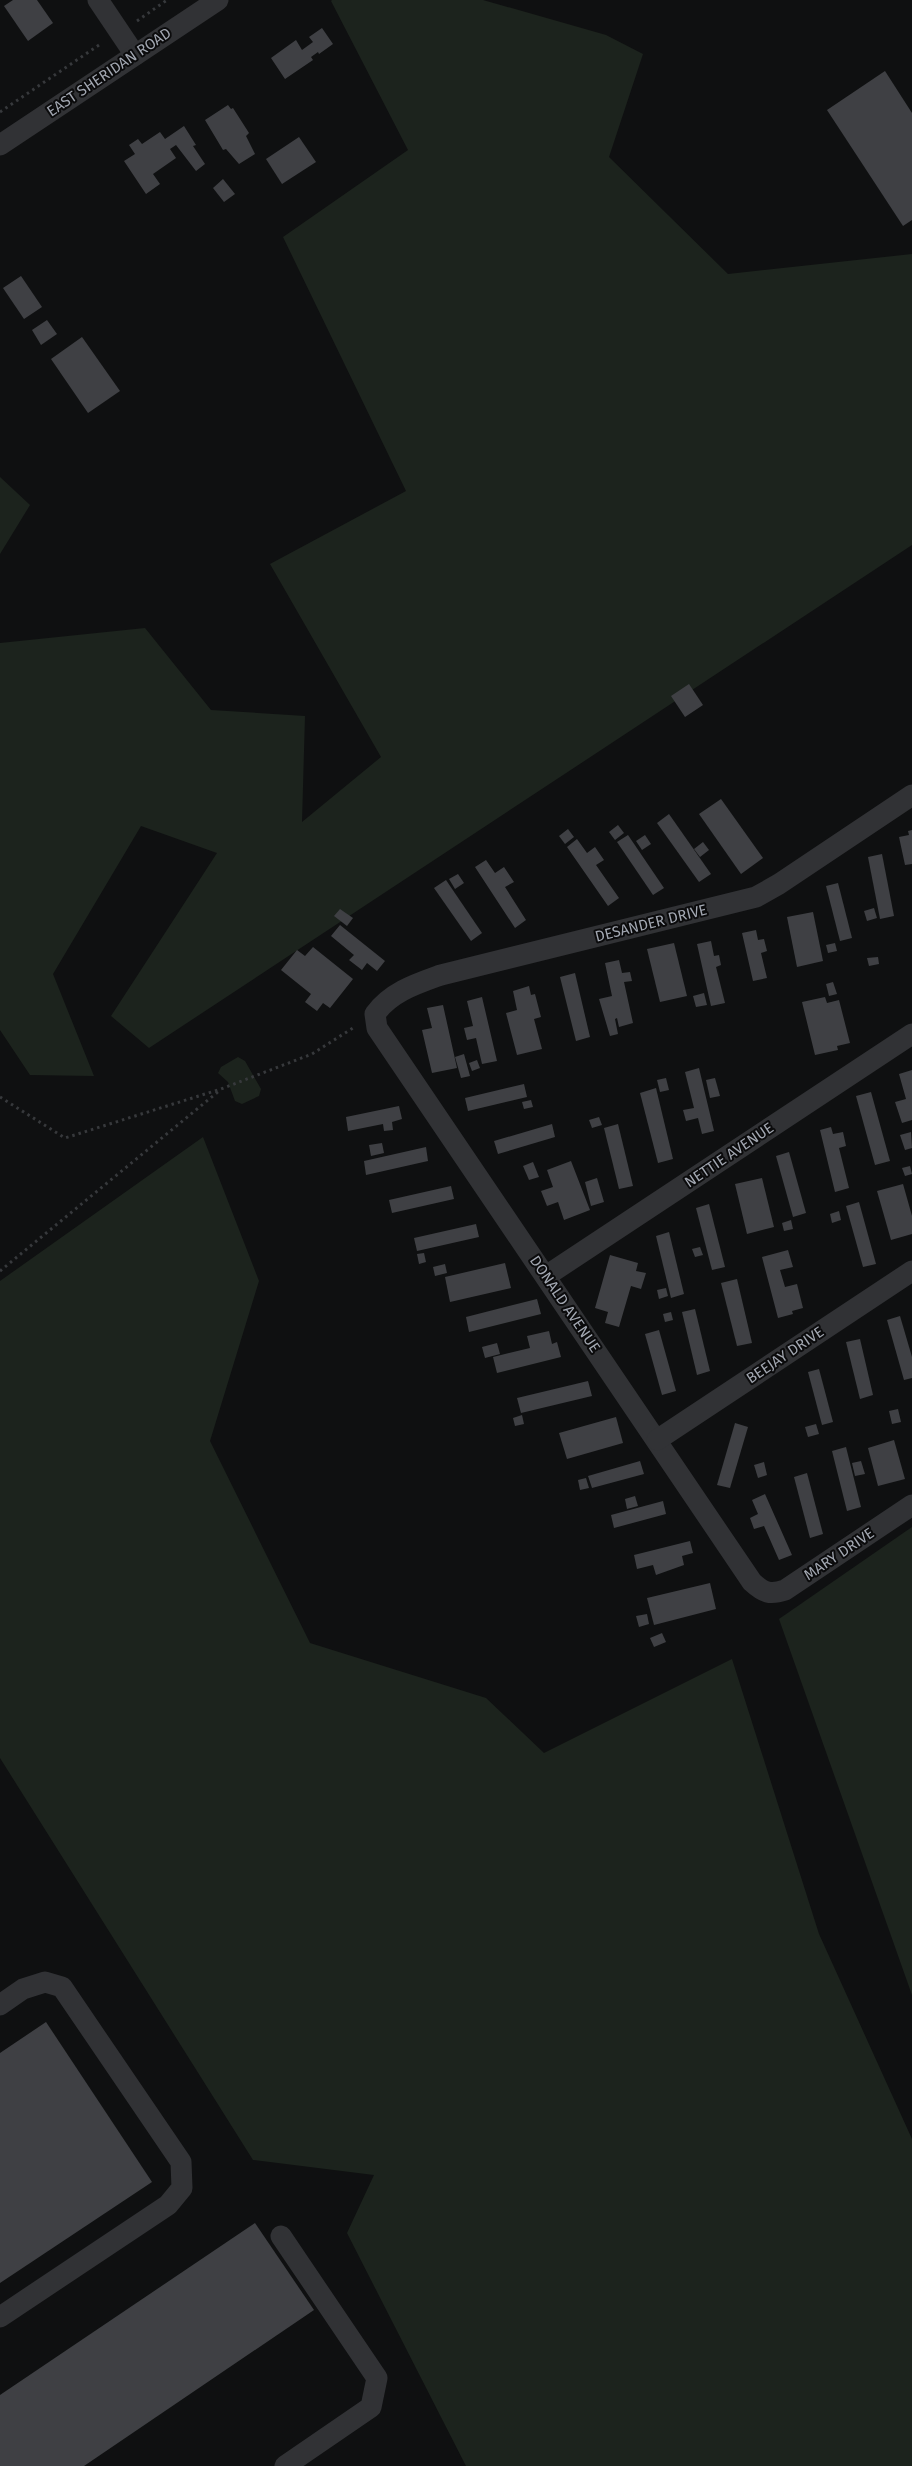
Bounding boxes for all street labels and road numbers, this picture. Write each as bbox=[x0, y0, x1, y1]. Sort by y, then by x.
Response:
street label: EAST SHERIDAN ROAD bbox=[44, 24, 174, 120]
street label: DESANDER DRIVE bbox=[593, 900, 709, 946]
street label: NETTIE AVENUE bbox=[681, 1119, 777, 1191]
street label: DONALD AVENUE bbox=[526, 1252, 604, 1356]
street label: BEEJAY DRIVE bbox=[743, 1323, 827, 1387]
street label: MARY DRIVE bbox=[801, 1524, 877, 1584]

